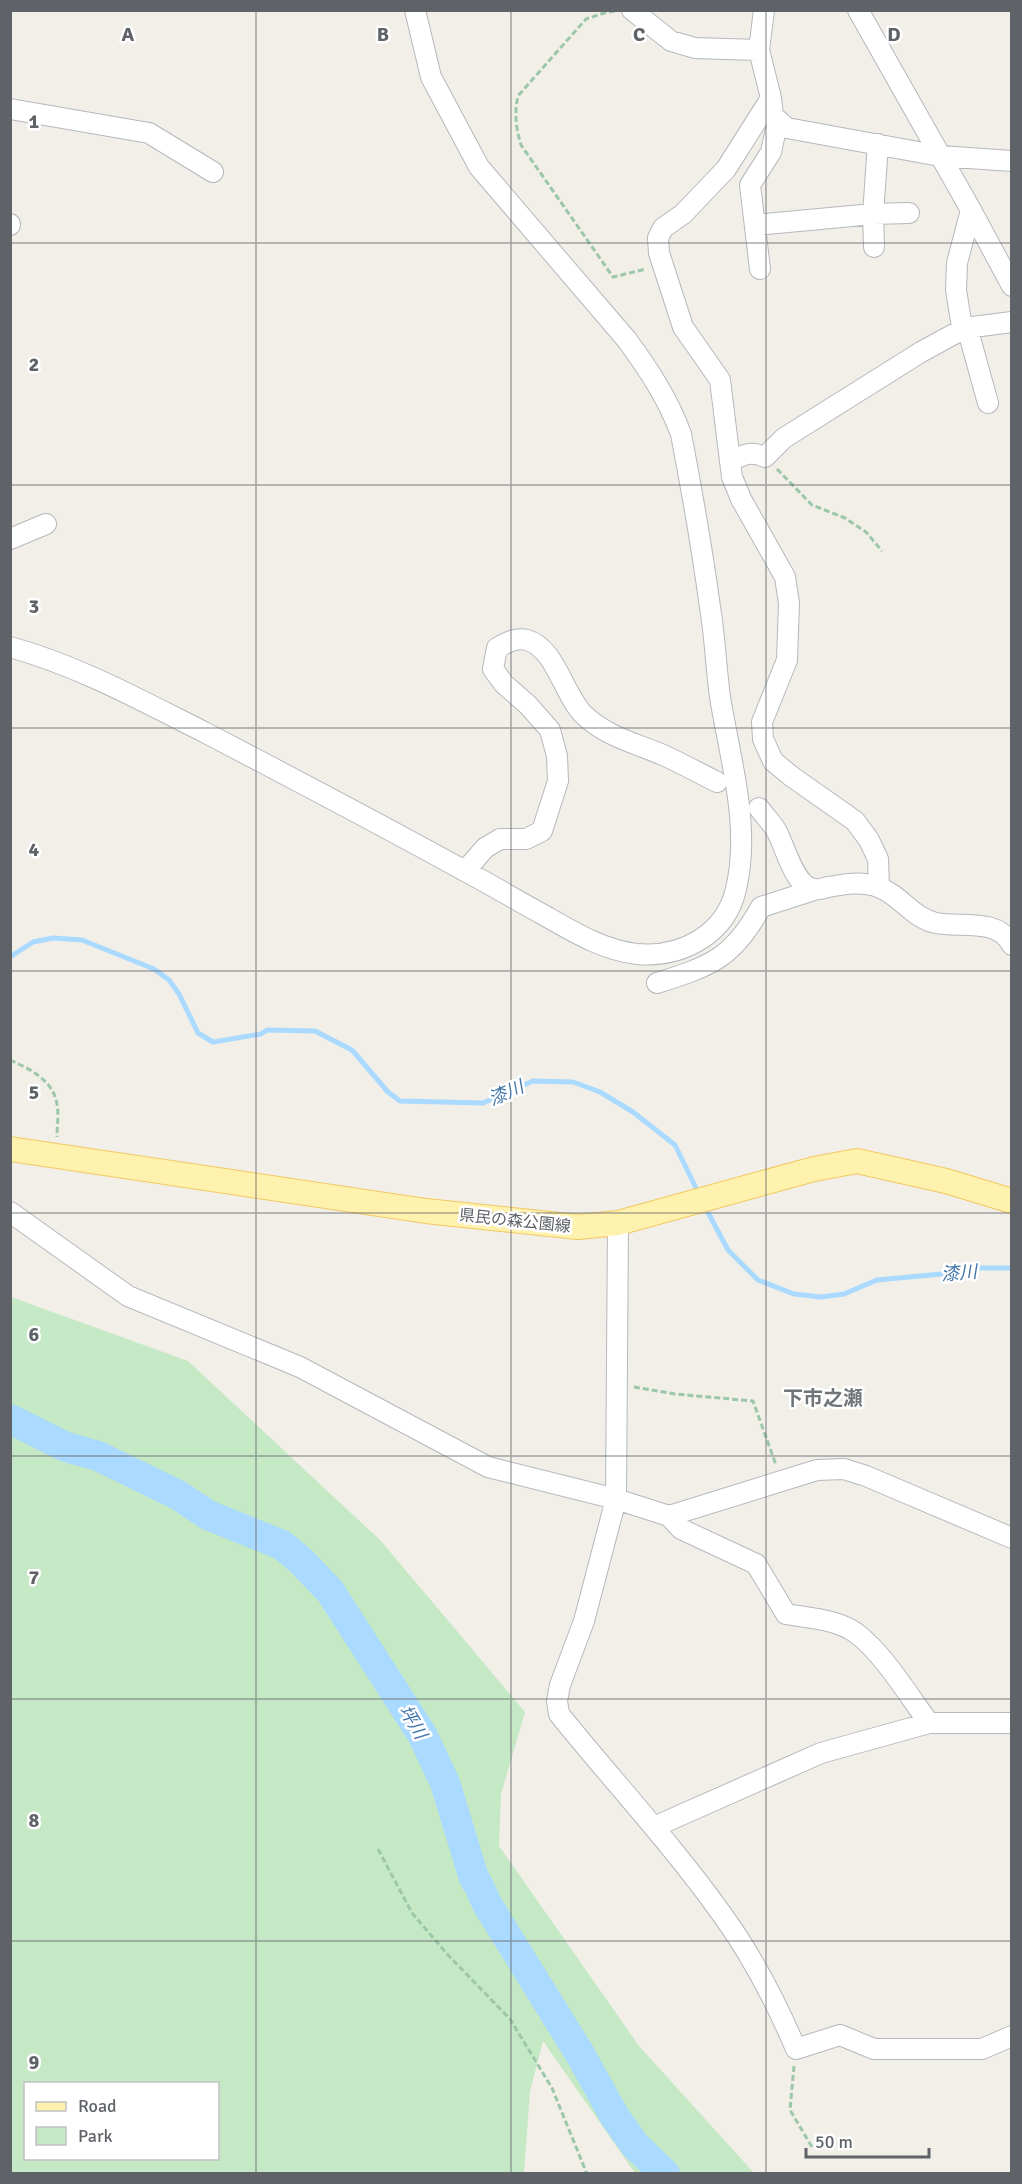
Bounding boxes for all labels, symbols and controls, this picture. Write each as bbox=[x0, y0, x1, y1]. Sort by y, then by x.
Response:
text: A bbox=[122, 22, 135, 47]
text: B bbox=[377, 22, 389, 47]
text: C bbox=[633, 22, 645, 47]
text: D bbox=[887, 22, 901, 47]
text: 1 bbox=[29, 109, 40, 134]
text: 2 bbox=[29, 352, 39, 377]
text: 3 bbox=[29, 594, 39, 619]
text: 4 bbox=[29, 837, 40, 862]
water label: 漆川 bbox=[485, 1075, 529, 1110]
text: 5 bbox=[29, 1080, 39, 1105]
street label: 県民の森公園線 bbox=[458, 1205, 572, 1237]
water label: 漆川 bbox=[940, 1260, 980, 1286]
text: 6 bbox=[29, 1322, 40, 1347]
district label: 下市之瀬 bbox=[783, 1386, 863, 1411]
text: 7 bbox=[29, 1565, 40, 1590]
water label: 坪川 bbox=[394, 1701, 433, 1745]
text: 8 bbox=[29, 1808, 40, 1833]
text: 9 bbox=[29, 2050, 40, 2075]
legend bbox=[24, 2082, 219, 2160]
text: Road bbox=[78, 2095, 117, 2117]
scale bar bbox=[806, 2121, 929, 2159]
text: Park bbox=[78, 2125, 113, 2147]
text: 50 m bbox=[815, 2131, 853, 2153]

